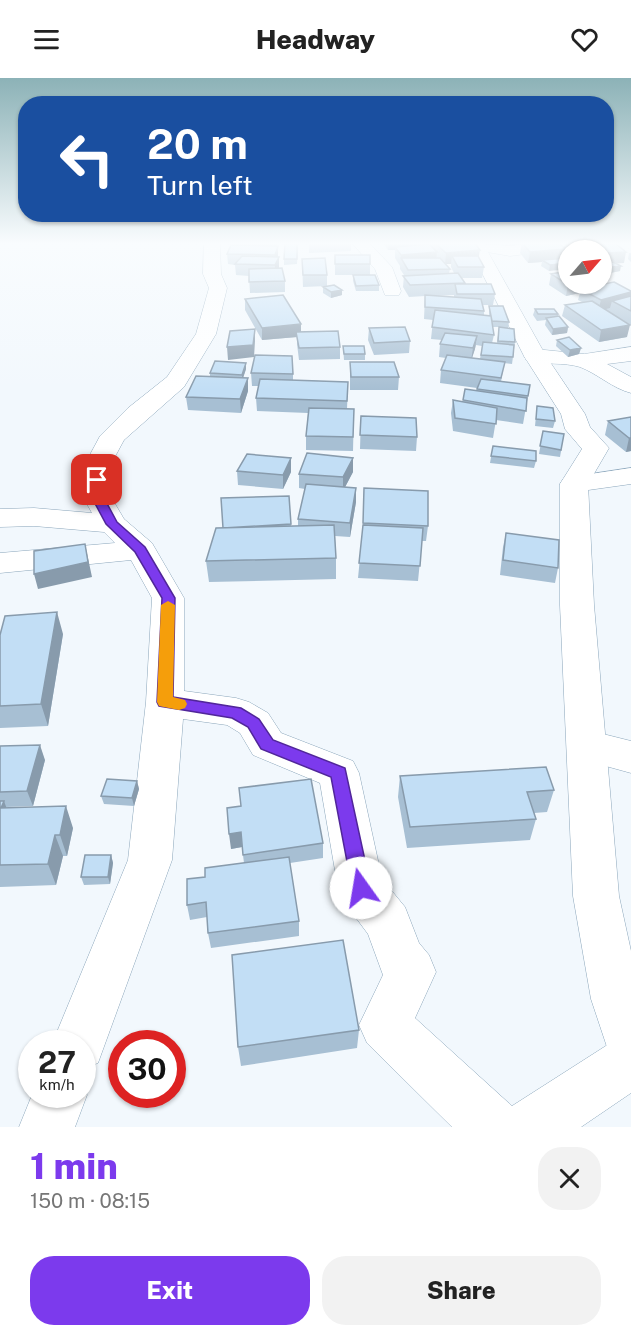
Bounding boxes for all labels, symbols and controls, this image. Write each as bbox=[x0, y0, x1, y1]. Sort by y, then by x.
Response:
icon: menu bbox=[30, 23, 63, 56]
text: Headway bbox=[256, 23, 375, 55]
icon: heart bbox=[568, 23, 601, 56]
text: 20 m bbox=[147, 119, 248, 168]
icon: left bbox=[48, 120, 126, 198]
text: Turn left bbox=[147, 169, 253, 201]
north arrow bbox=[558, 240, 612, 294]
map controls bbox=[558, 240, 612, 294]
pin bbox=[71, 454, 122, 505]
icon: arrive bbox=[80, 463, 113, 496]
position arrow bbox=[329, 856, 393, 920]
speed limit sign: 30 bbox=[108, 1030, 186, 1108]
text: 27 bbox=[38, 1044, 76, 1080]
text: km/h bbox=[39, 1076, 75, 1093]
text: 1 min bbox=[30, 1145, 118, 1187]
button: close bbox=[538, 1147, 601, 1210]
text: 150 m · 08:15 bbox=[30, 1189, 150, 1213]
button: Exit bbox=[30, 1256, 310, 1325]
button: Share bbox=[322, 1256, 601, 1325]

